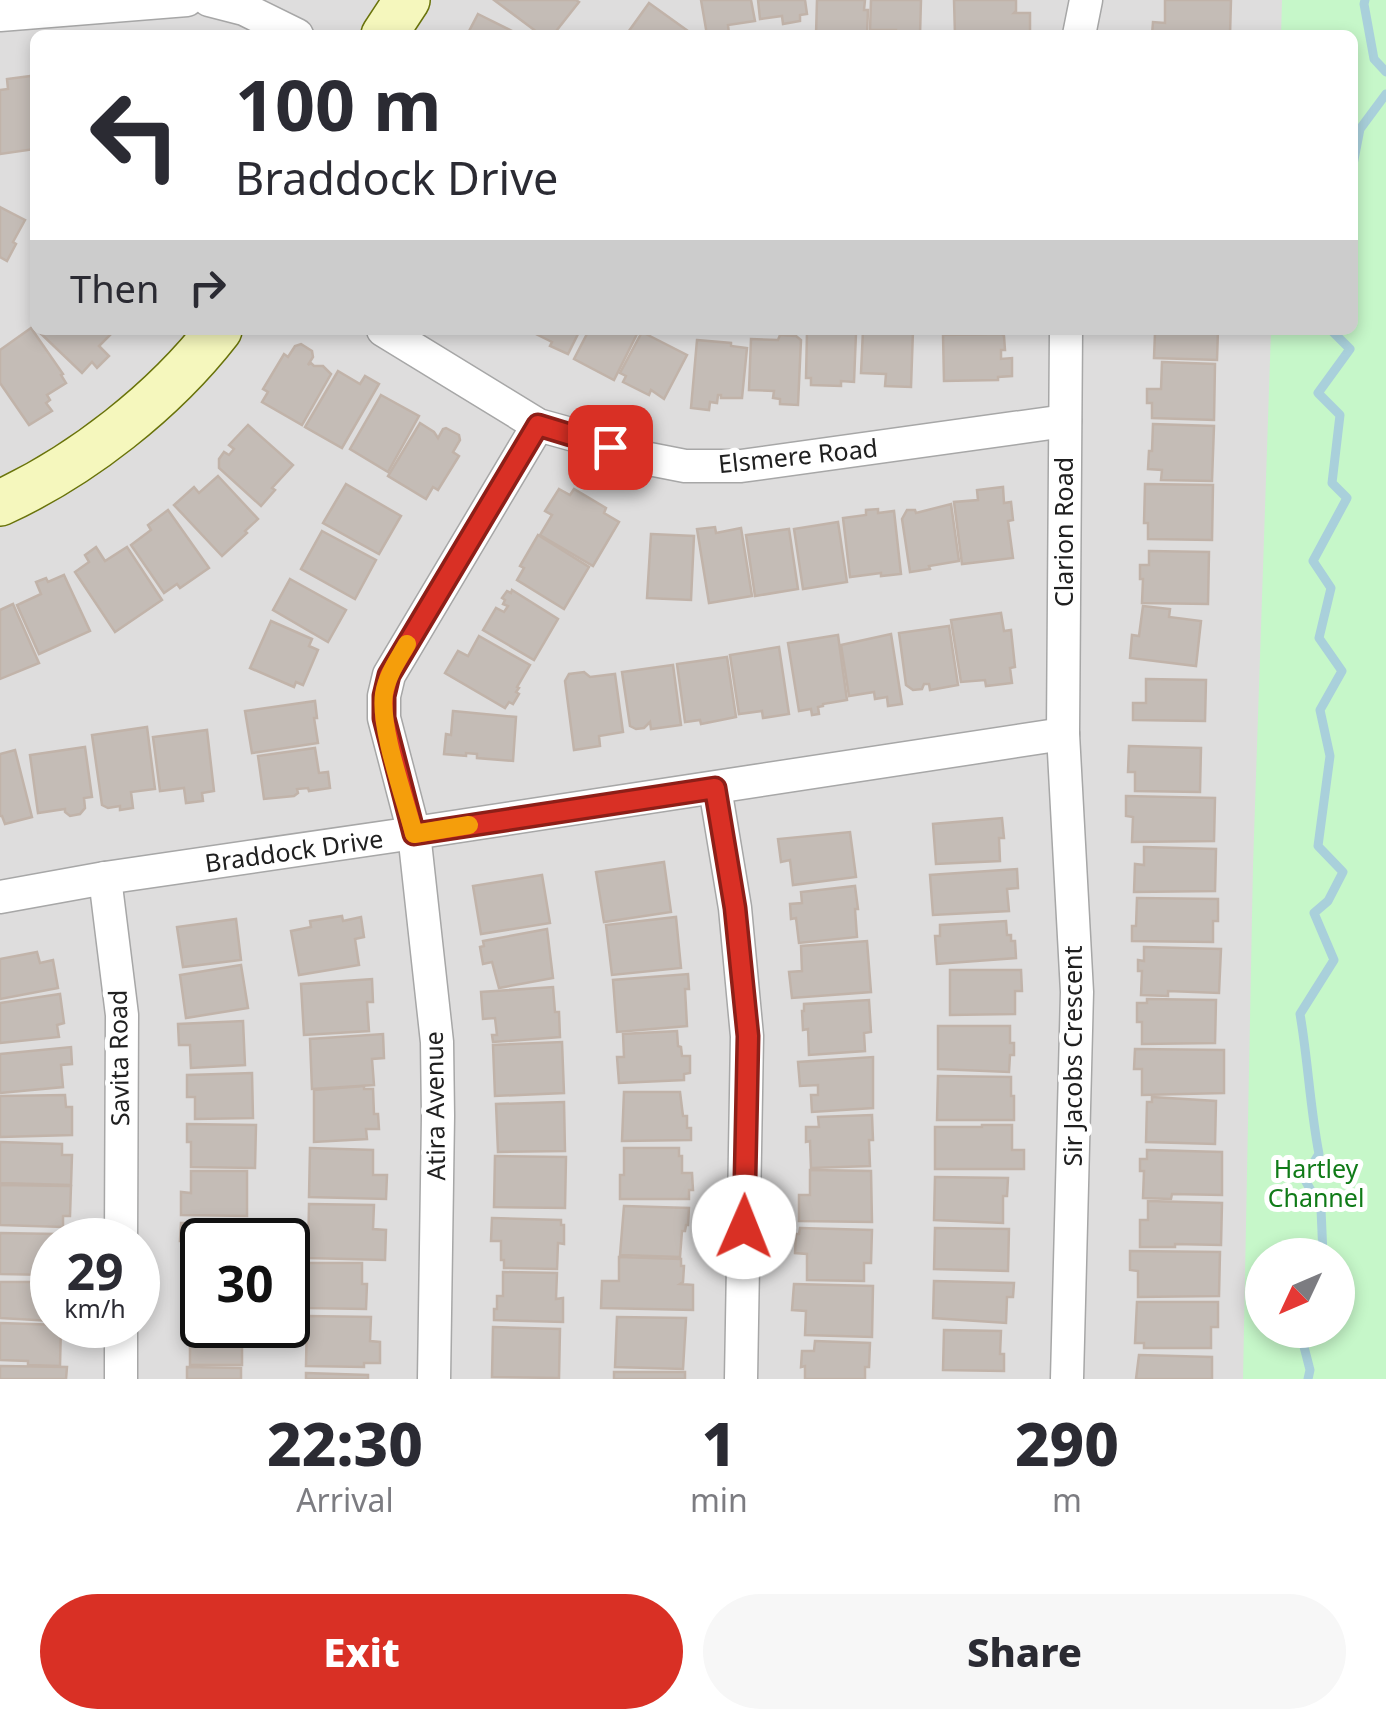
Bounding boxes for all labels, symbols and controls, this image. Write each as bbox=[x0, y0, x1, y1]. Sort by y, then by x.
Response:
text: 100 m bbox=[235, 56, 442, 152]
icon: left bbox=[70, 70, 200, 200]
text: Braddock Drive bbox=[235, 147, 558, 208]
icon: right bbox=[180, 260, 235, 315]
text: Then bbox=[70, 262, 160, 314]
pin bbox=[568, 405, 653, 490]
icon: arrive bbox=[583, 420, 638, 475]
street label: Elsmere Road bbox=[716, 430, 879, 480]
street label: Clarion Road bbox=[1046, 457, 1080, 607]
street label: Braddock Drive bbox=[203, 821, 385, 879]
street label: Sir Jacobs Crescent bbox=[1055, 945, 1089, 1167]
street label: Savita Road bbox=[100, 989, 136, 1127]
street label: Atira Avenue bbox=[416, 1031, 452, 1181]
park label: Hartley Channel bbox=[1268, 1151, 1364, 1214]
position arrow bbox=[692, 1175, 796, 1279]
speed limit sign: 30 bbox=[180, 1218, 310, 1348]
text: 29 bbox=[66, 1237, 124, 1305]
north arrow bbox=[1245, 1238, 1355, 1348]
map controls bbox=[1245, 1238, 1355, 1348]
text: km/h bbox=[64, 1291, 126, 1325]
text: 22:30 bbox=[267, 1402, 423, 1484]
text: 1 bbox=[702, 1402, 736, 1484]
text: 290 bbox=[1015, 1402, 1119, 1484]
text: Arrival bbox=[296, 1478, 394, 1521]
text: min bbox=[690, 1478, 748, 1521]
text: m bbox=[1052, 1478, 1082, 1521]
button: Exit bbox=[40, 1594, 683, 1709]
button: Share bbox=[703, 1594, 1346, 1709]

